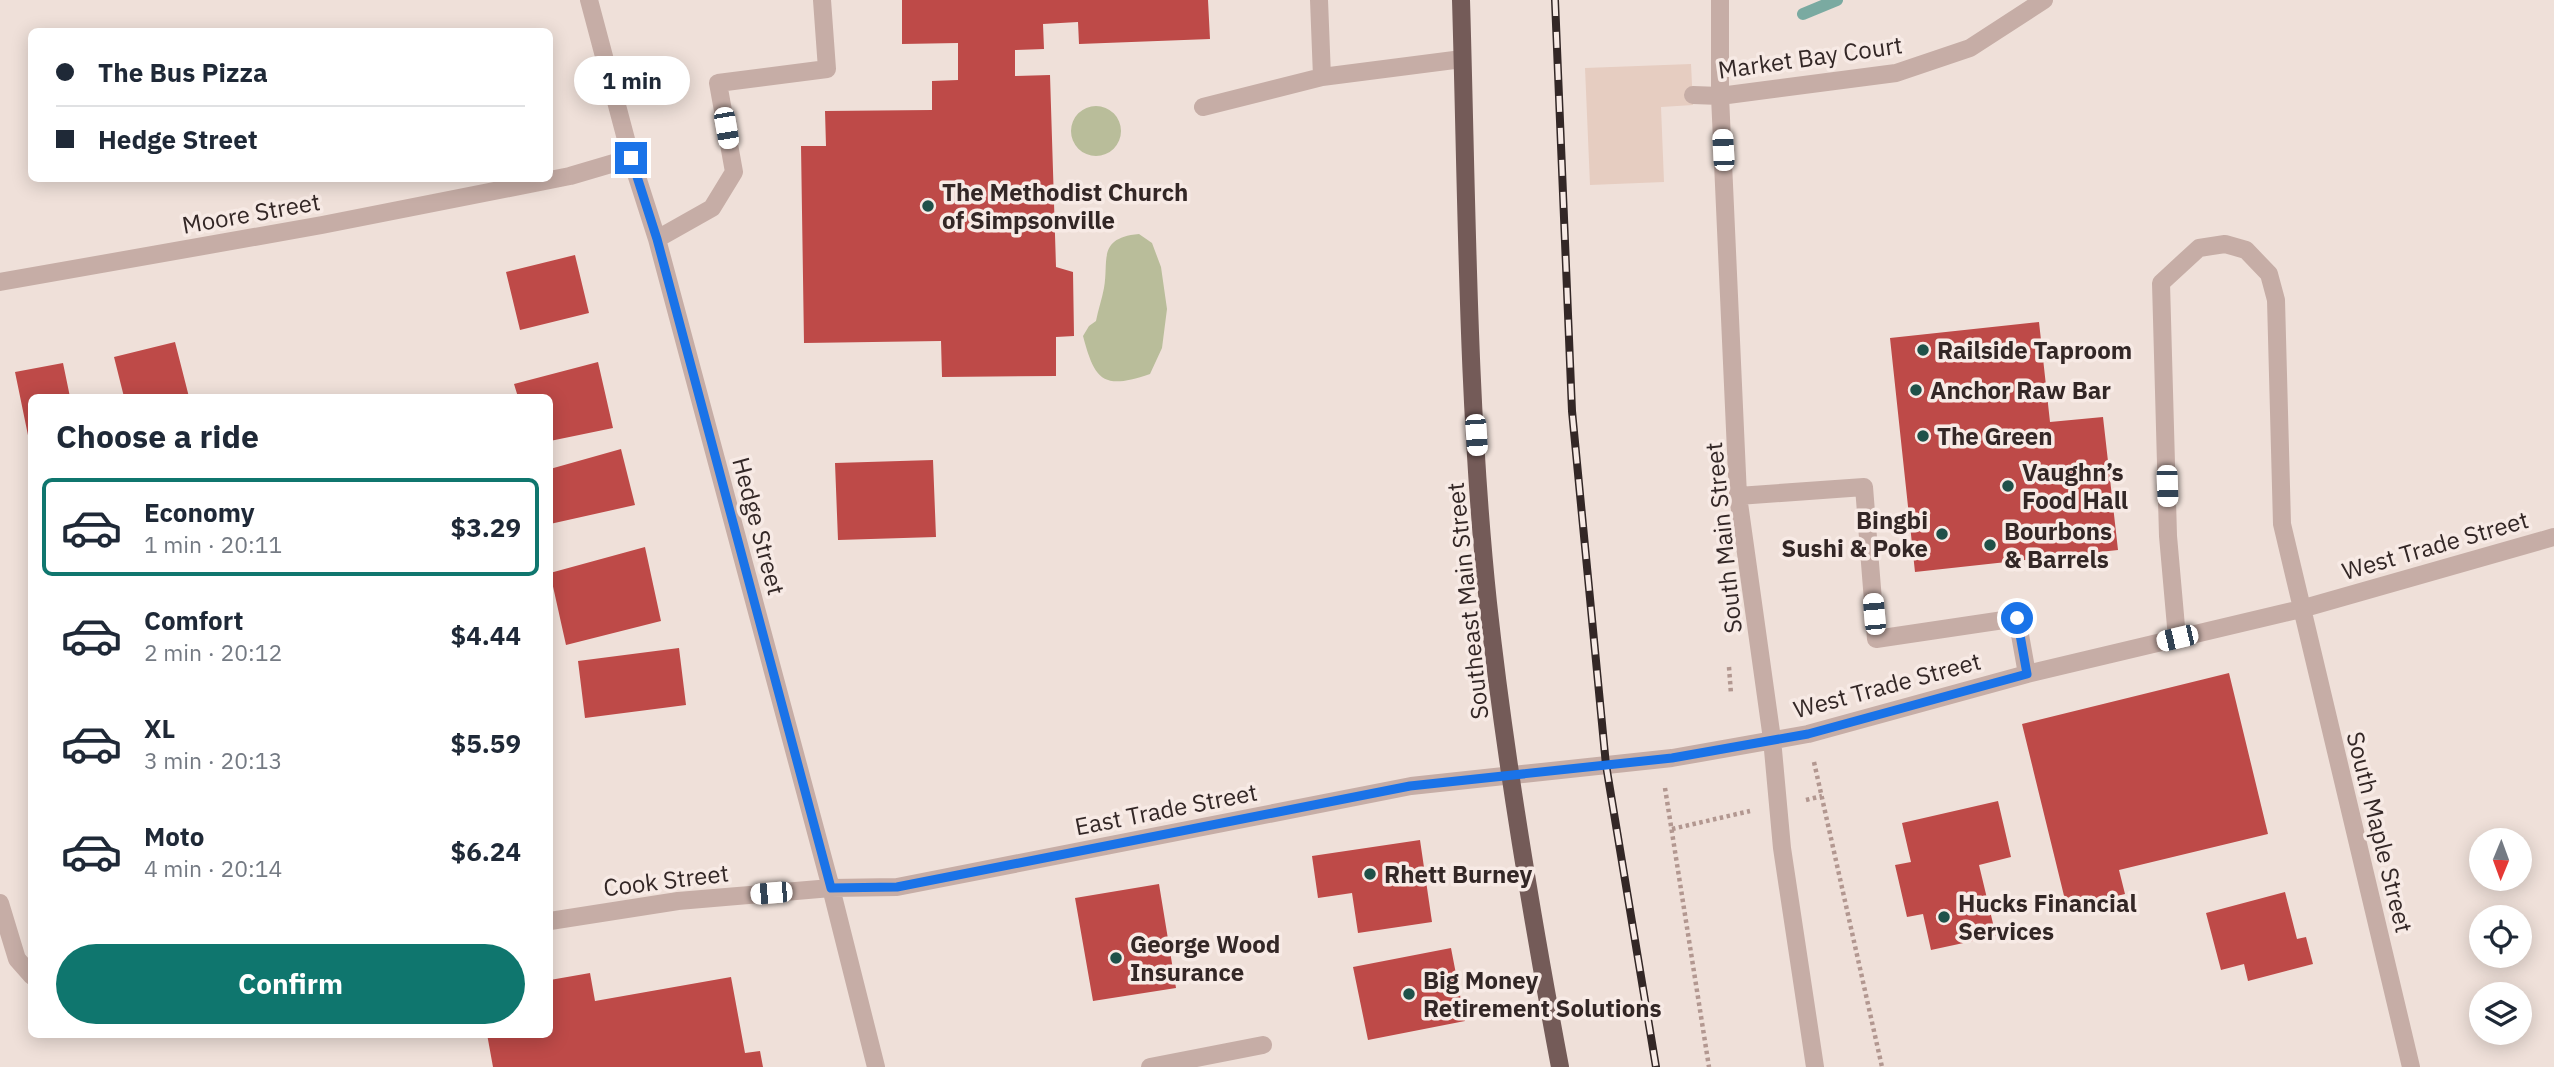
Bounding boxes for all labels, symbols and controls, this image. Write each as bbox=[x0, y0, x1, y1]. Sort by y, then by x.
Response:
street label: Market Bay Court bbox=[1716, 28, 1904, 86]
text: The Bus Pizza bbox=[98, 55, 268, 89]
callout: 1 min bbox=[573, 57, 689, 106]
text: 1 min bbox=[602, 65, 662, 95]
car bbox=[713, 105, 740, 151]
text: Hedge Street bbox=[98, 122, 258, 156]
car bbox=[1712, 128, 1735, 172]
route end bbox=[615, 142, 647, 174]
place label: The Methodist Church of Simpsonville bbox=[942, 176, 1188, 236]
street label: Moore Street bbox=[179, 185, 323, 241]
marker: The Methodist Church of Simpsonville bbox=[920, 198, 936, 214]
place label: Railside Taproom bbox=[1937, 334, 2132, 366]
marker: Railside Taproom bbox=[1915, 342, 1931, 358]
place label: Anchor Raw Bar bbox=[1930, 374, 2111, 406]
marker: Anchor Raw Bar bbox=[1908, 382, 1924, 398]
car bbox=[1465, 413, 1488, 457]
text: Choose a ride bbox=[56, 415, 259, 457]
place label: The Green bbox=[1937, 420, 2053, 452]
marker: The Green bbox=[1915, 428, 1931, 444]
street label: South Main Street bbox=[1697, 441, 1749, 635]
street label: Hedge Street bbox=[725, 454, 793, 598]
place label: Vaughn’s Food Hall bbox=[2022, 456, 2128, 516]
car bbox=[2156, 465, 2179, 507]
marker: Vaughn’s Food Hall bbox=[2000, 478, 2016, 494]
street label: Southeast Main Street bbox=[1439, 481, 1495, 721]
text: Economy bbox=[144, 495, 255, 529]
icon: car bbox=[60, 496, 123, 559]
street label: West Trade Street bbox=[2338, 503, 2532, 587]
place label: Bingbi Sushi & Poke bbox=[1781, 504, 1928, 564]
text: $3.29 bbox=[451, 510, 521, 544]
place label: Bourbons & Barrels bbox=[2004, 515, 2112, 575]
marker: Bingbi Sushi & Poke bbox=[1934, 526, 1950, 542]
text: 1 min · 20:11 bbox=[144, 529, 282, 559]
marker: Bourbons & Barrels bbox=[1982, 537, 1998, 553]
car bbox=[1862, 592, 1887, 636]
route start bbox=[2001, 602, 2033, 634]
text: Comfort bbox=[144, 603, 243, 637]
icon: car bbox=[60, 604, 123, 667]
text: $4.44 bbox=[451, 618, 521, 652]
car bbox=[2155, 623, 2200, 653]
text: 2 min · 20:12 bbox=[144, 637, 282, 667]
street label: West Trade Street bbox=[1790, 645, 1984, 725]
text: XL bbox=[144, 711, 175, 745]
icon: car bbox=[60, 712, 123, 775]
text: $5.59 bbox=[451, 726, 521, 760]
street label: South Maple Street bbox=[2340, 728, 2420, 936]
text: 3 min · 20:13 bbox=[144, 745, 282, 775]
street label: East Trade Street bbox=[1072, 776, 1260, 842]
text: Moto bbox=[144, 819, 204, 853]
icon: car bbox=[60, 820, 123, 883]
north arrow bbox=[2469, 828, 2532, 891]
map controls bbox=[2469, 828, 2532, 1045]
text: $6.24 bbox=[451, 834, 521, 868]
text: 4 min · 20:14 bbox=[144, 853, 282, 883]
street label: Cook Street bbox=[602, 856, 730, 904]
place label: Rhett Burney bbox=[1384, 858, 1533, 890]
marker: Rhett Burney bbox=[1362, 866, 1378, 882]
car bbox=[750, 881, 793, 905]
place label: Hucks Financial Services bbox=[1958, 887, 2137, 947]
button: locate bbox=[2469, 905, 2532, 968]
marker: Hucks Financial Services bbox=[1936, 909, 1952, 925]
place label: George Wood Insurance bbox=[1130, 928, 1280, 988]
button: Confirm bbox=[56, 944, 525, 1024]
marker: George Wood Insurance bbox=[1108, 950, 1124, 966]
place label: Big Money Retirement Solutions bbox=[1423, 964, 1662, 1024]
button: layers bbox=[2469, 982, 2532, 1045]
marker: Big Money Retirement Solutions bbox=[1401, 986, 1417, 1002]

